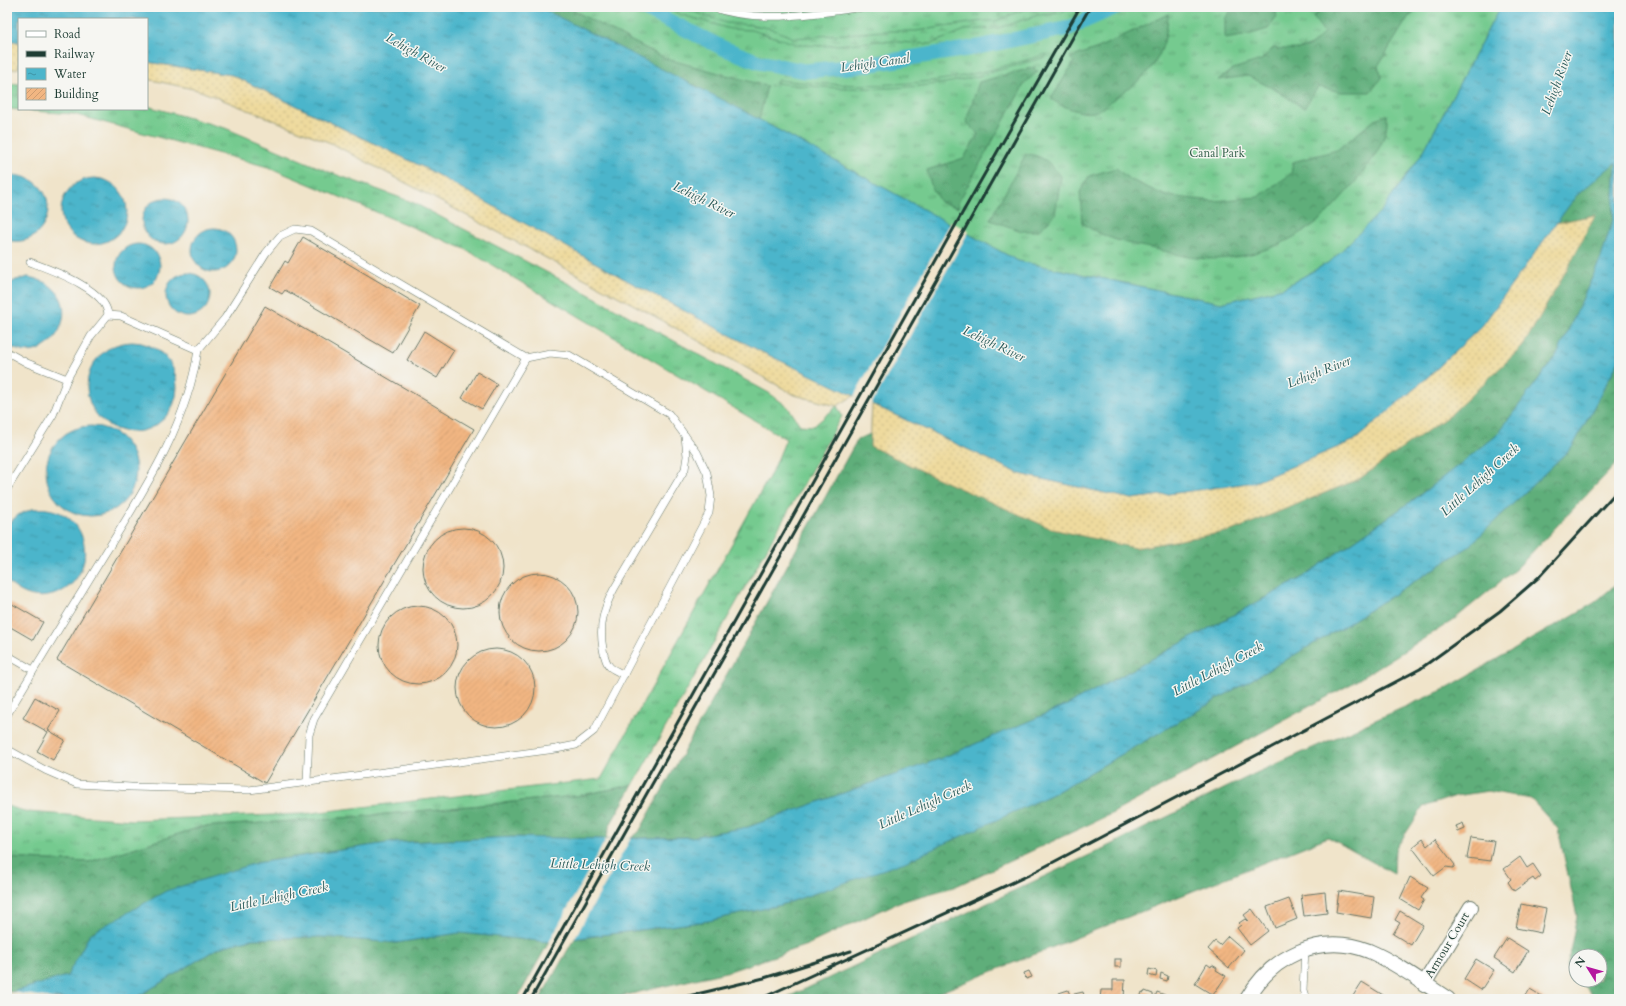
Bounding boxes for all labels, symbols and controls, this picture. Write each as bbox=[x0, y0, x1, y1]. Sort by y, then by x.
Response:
legend bbox=[18, 18, 148, 110]
text: Road bbox=[54, 26, 81, 42]
water label: Lehigh River bbox=[382, 29, 450, 77]
text: Railway bbox=[54, 46, 96, 62]
water label: Lehigh River bbox=[1537, 48, 1577, 117]
water label: Lehigh Canal bbox=[839, 49, 911, 77]
text: Water bbox=[53, 66, 87, 82]
text: Building bbox=[54, 86, 99, 102]
park label: Canal Park bbox=[1189, 145, 1245, 161]
water label: Lehigh River bbox=[670, 177, 739, 223]
water label: Lehigh River bbox=[960, 322, 1029, 367]
water label: Lehigh River bbox=[1285, 351, 1354, 392]
water label: Little Lehigh Creek bbox=[1437, 439, 1524, 520]
water label: Little Lehigh Creek bbox=[1170, 637, 1267, 700]
water label: Little Lehigh Creek bbox=[876, 776, 975, 834]
water label: Little Lehigh Creek bbox=[550, 854, 651, 876]
water label: Little Lehigh Creek bbox=[228, 878, 330, 916]
street label: Armour Court bbox=[1421, 909, 1473, 981]
north arrow bbox=[1568, 948, 1608, 988]
text: N bbox=[1572, 954, 1590, 971]

